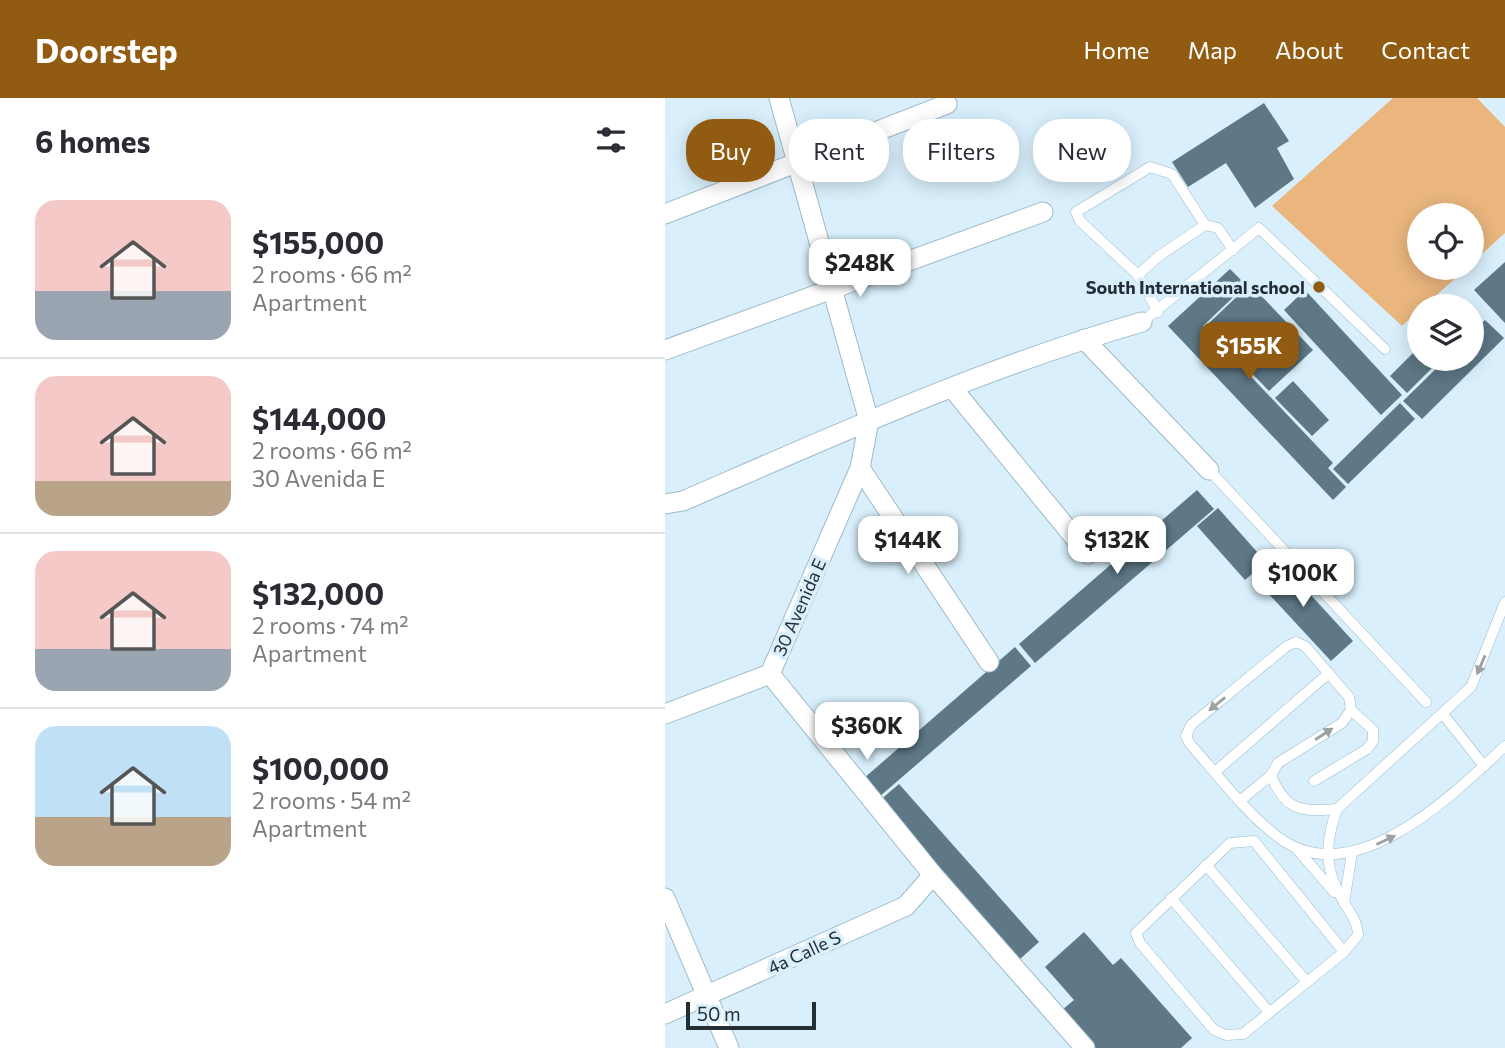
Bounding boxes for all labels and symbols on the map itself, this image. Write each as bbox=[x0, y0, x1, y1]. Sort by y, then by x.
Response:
pin: $248K bbox=[811, 240, 909, 299]
place label: South International school bbox=[1086, 276, 1305, 298]
marker: South International school bbox=[1311, 279, 1327, 295]
pin: $155K bbox=[1200, 322, 1298, 382]
pin: $144K bbox=[859, 517, 957, 576]
pin: $132K bbox=[1068, 517, 1166, 576]
pin: $100K bbox=[1254, 550, 1352, 609]
street label: 30 Avenida E bbox=[768, 555, 830, 659]
one-way arrow bbox=[1475, 655, 1486, 676]
one-way arrow bbox=[1209, 696, 1227, 711]
pin: $360K bbox=[818, 702, 916, 762]
one-way arrow bbox=[1315, 727, 1333, 741]
one-way arrow bbox=[1376, 834, 1396, 846]
street label: 4a Calle S bbox=[764, 926, 844, 978]
scale bar bbox=[686, 999, 815, 1031]

